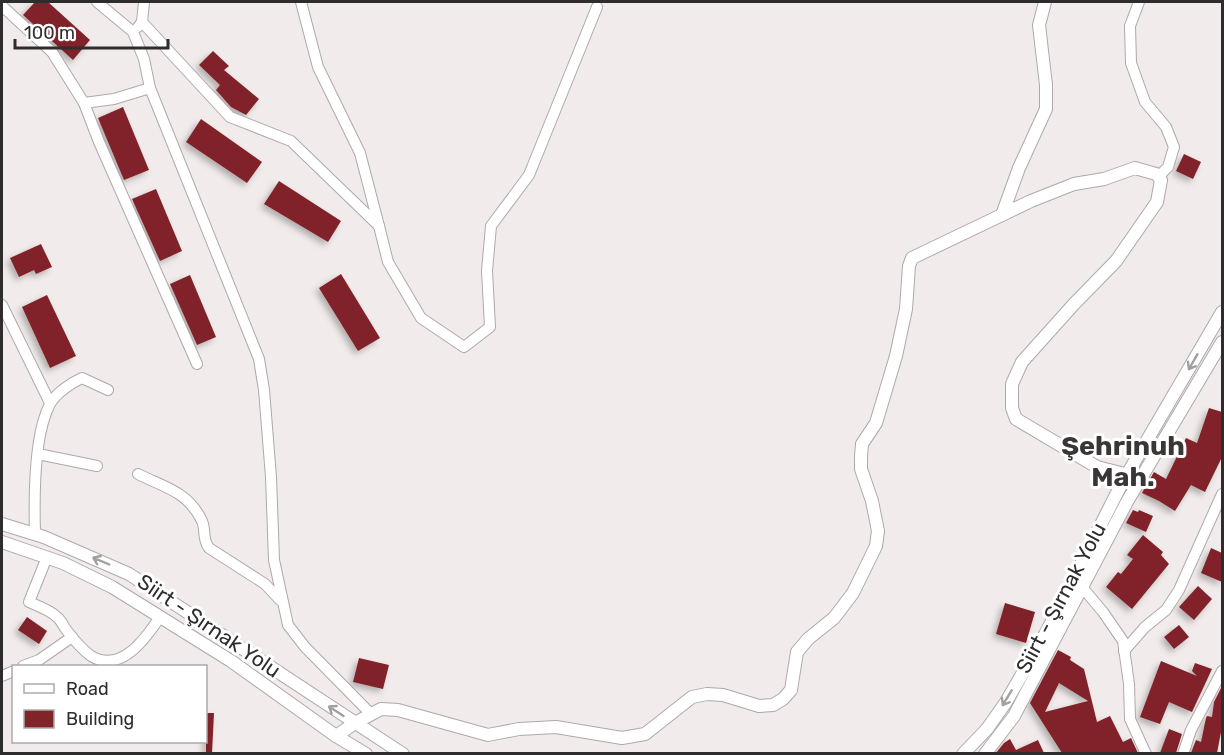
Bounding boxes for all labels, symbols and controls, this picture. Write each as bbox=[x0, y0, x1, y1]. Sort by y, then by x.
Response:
scale bar bbox=[15, 12, 168, 50]
text: 100 m bbox=[24, 22, 75, 44]
one-way arrow bbox=[1187, 353, 1199, 370]
district label: Şehrinuh Mah. bbox=[1061, 430, 1185, 493]
street label: Siirt - Şırnak Yolu bbox=[1010, 518, 1111, 677]
one-way arrow bbox=[92, 555, 111, 566]
street label: Siirt - Şırnak Yolu bbox=[133, 569, 286, 683]
legend bbox=[12, 665, 207, 743]
text: Road bbox=[66, 678, 109, 700]
one-way arrow bbox=[1001, 689, 1013, 706]
one-way arrow bbox=[328, 704, 345, 716]
text: Building bbox=[66, 708, 134, 730]

